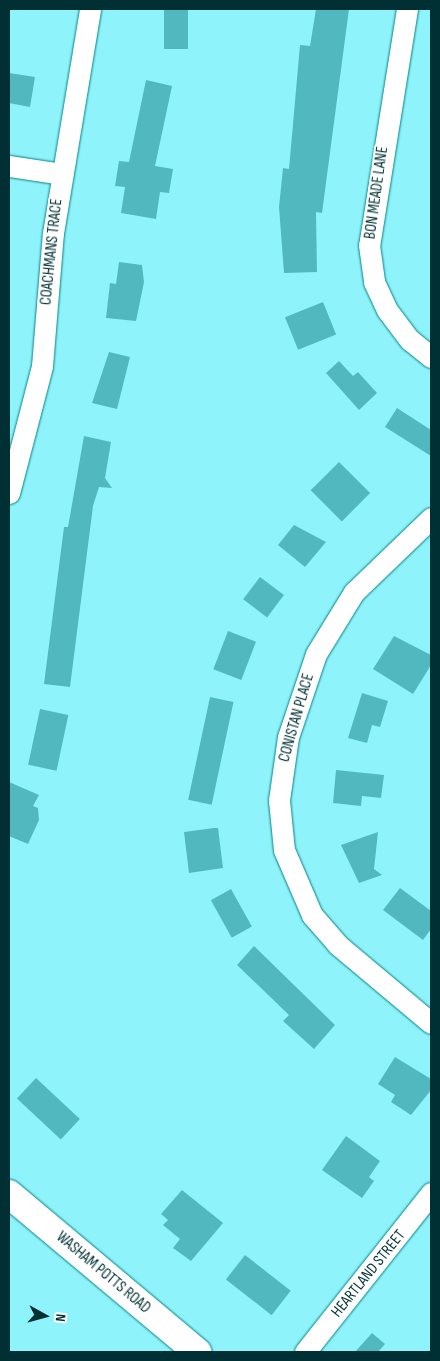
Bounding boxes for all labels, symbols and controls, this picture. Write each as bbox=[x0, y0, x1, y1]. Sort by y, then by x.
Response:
street label: BON MEADE LANE bbox=[361, 146, 393, 240]
street label: COACHMANS TRACE bbox=[37, 198, 67, 306]
street label: CONISTAN PLACE bbox=[275, 672, 319, 764]
street label: HEARTLAND STREET bbox=[328, 1226, 410, 1322]
street label: WASHAM POTTS ROAD bbox=[52, 1228, 154, 1318]
north arrow bbox=[20, 1291, 70, 1341]
text: N bbox=[51, 1313, 69, 1323]

